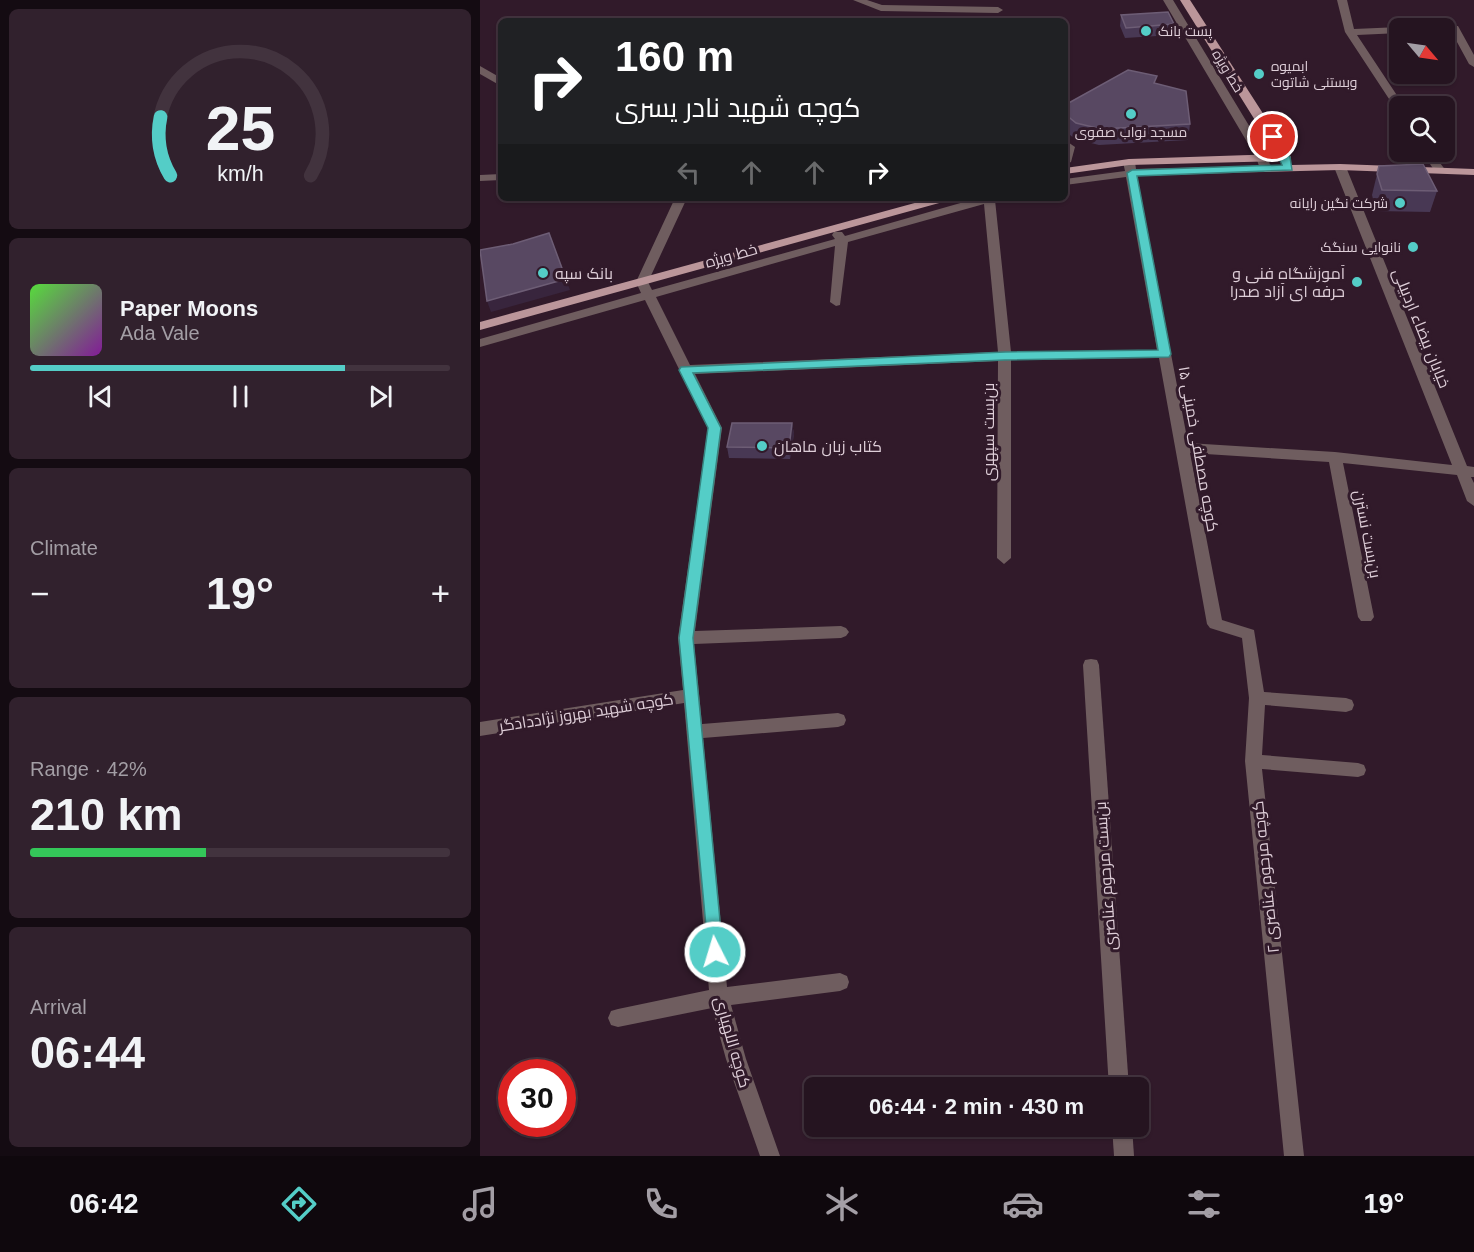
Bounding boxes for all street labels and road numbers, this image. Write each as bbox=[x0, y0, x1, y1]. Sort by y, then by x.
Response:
street label: خط ویژه bbox=[1209, 47, 1247, 95]
street label: خط ویژه bbox=[703, 240, 759, 272]
street label: خیابان بیضاء اردبیلی bbox=[1388, 266, 1453, 391]
street label: کوچه مصطفی خمینی ۱۵ bbox=[1173, 365, 1221, 534]
street label: بن‌بست سپهری bbox=[980, 383, 999, 481]
street label: بن‌بست نسترن bbox=[1349, 489, 1384, 580]
street label: کوچه شهید بهروز نژاددادگر bbox=[496, 690, 675, 738]
street label: کوچه مرحوم عناصری ۲ bbox=[1249, 800, 1285, 954]
street label: بن‌بست مرحوم عناصری bbox=[1092, 801, 1122, 951]
street label: کوچه اللهیاری bbox=[709, 995, 754, 1090]

